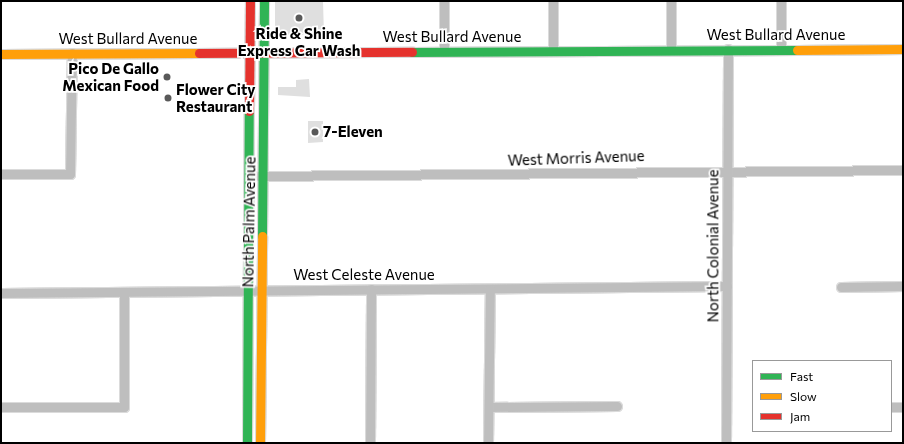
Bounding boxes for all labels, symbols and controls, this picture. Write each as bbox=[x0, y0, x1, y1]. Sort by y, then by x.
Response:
marker: Ride & Shine Express Car Wash bbox=[294, 13, 304, 23]
place label: Ride & Shine Express Car Wash bbox=[238, 24, 360, 59]
street label: West Bullard Avenue bbox=[707, 26, 845, 44]
street label: West Bullard Avenue bbox=[383, 28, 521, 46]
street label: West Bullard Avenue bbox=[59, 30, 197, 48]
place label: Pico De Gallo Mexican Food bbox=[62, 59, 159, 94]
marker: Pico De Gallo Mexican Food bbox=[162, 72, 172, 82]
place label: Flower City Restaurant bbox=[176, 80, 255, 115]
marker: Flower City Restaurant bbox=[163, 93, 173, 103]
place label: 7-Eleven bbox=[323, 123, 383, 141]
marker: 7-Eleven bbox=[310, 127, 320, 137]
street label: West Morris Avenue bbox=[507, 147, 645, 169]
street label: North Palm Avenue bbox=[239, 156, 259, 288]
street label: North Colonial Avenue bbox=[704, 170, 722, 322]
street label: West Celeste Avenue bbox=[293, 266, 435, 284]
legend bbox=[752, 360, 892, 432]
text: Fast bbox=[790, 369, 813, 383]
text: Slow bbox=[790, 389, 817, 403]
text: Jam bbox=[790, 409, 810, 423]

